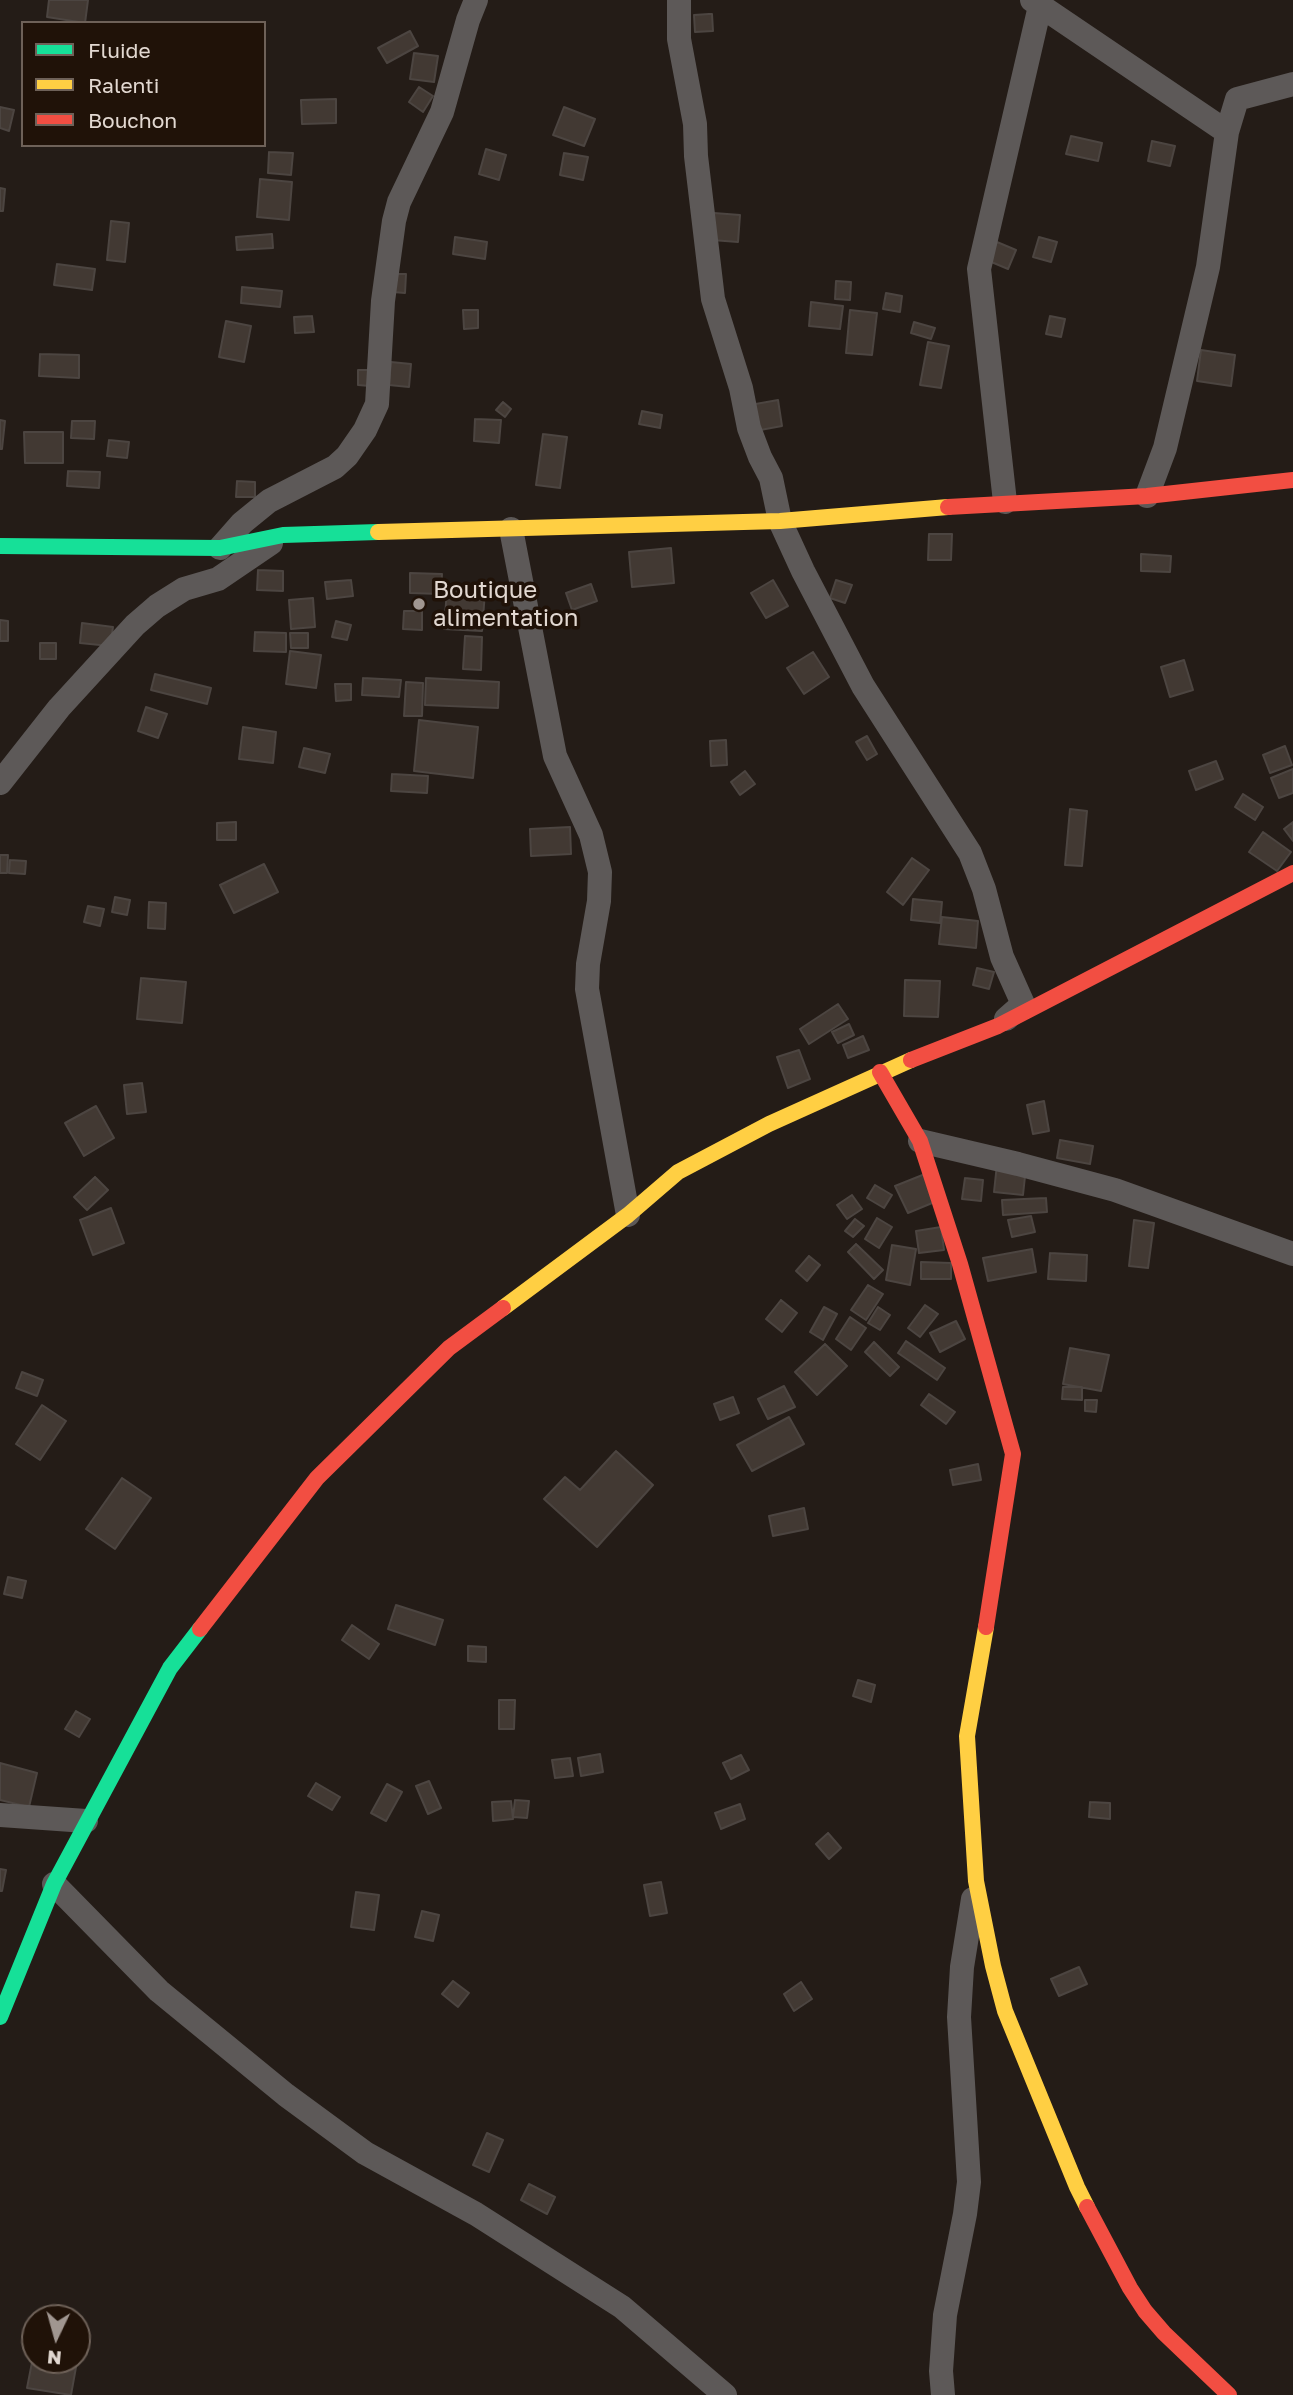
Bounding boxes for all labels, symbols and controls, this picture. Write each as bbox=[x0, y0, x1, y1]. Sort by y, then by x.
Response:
legend bbox=[21, 21, 266, 147]
text: Fluide bbox=[88, 37, 151, 63]
text: Ralenti bbox=[88, 72, 159, 98]
text: Bouchon bbox=[88, 107, 177, 133]
place label: Boutique alimentation bbox=[433, 576, 578, 632]
marker: Boutique alimentation bbox=[411, 596, 427, 612]
north arrow bbox=[21, 2304, 91, 2374]
text: N bbox=[46, 2346, 63, 2371]

